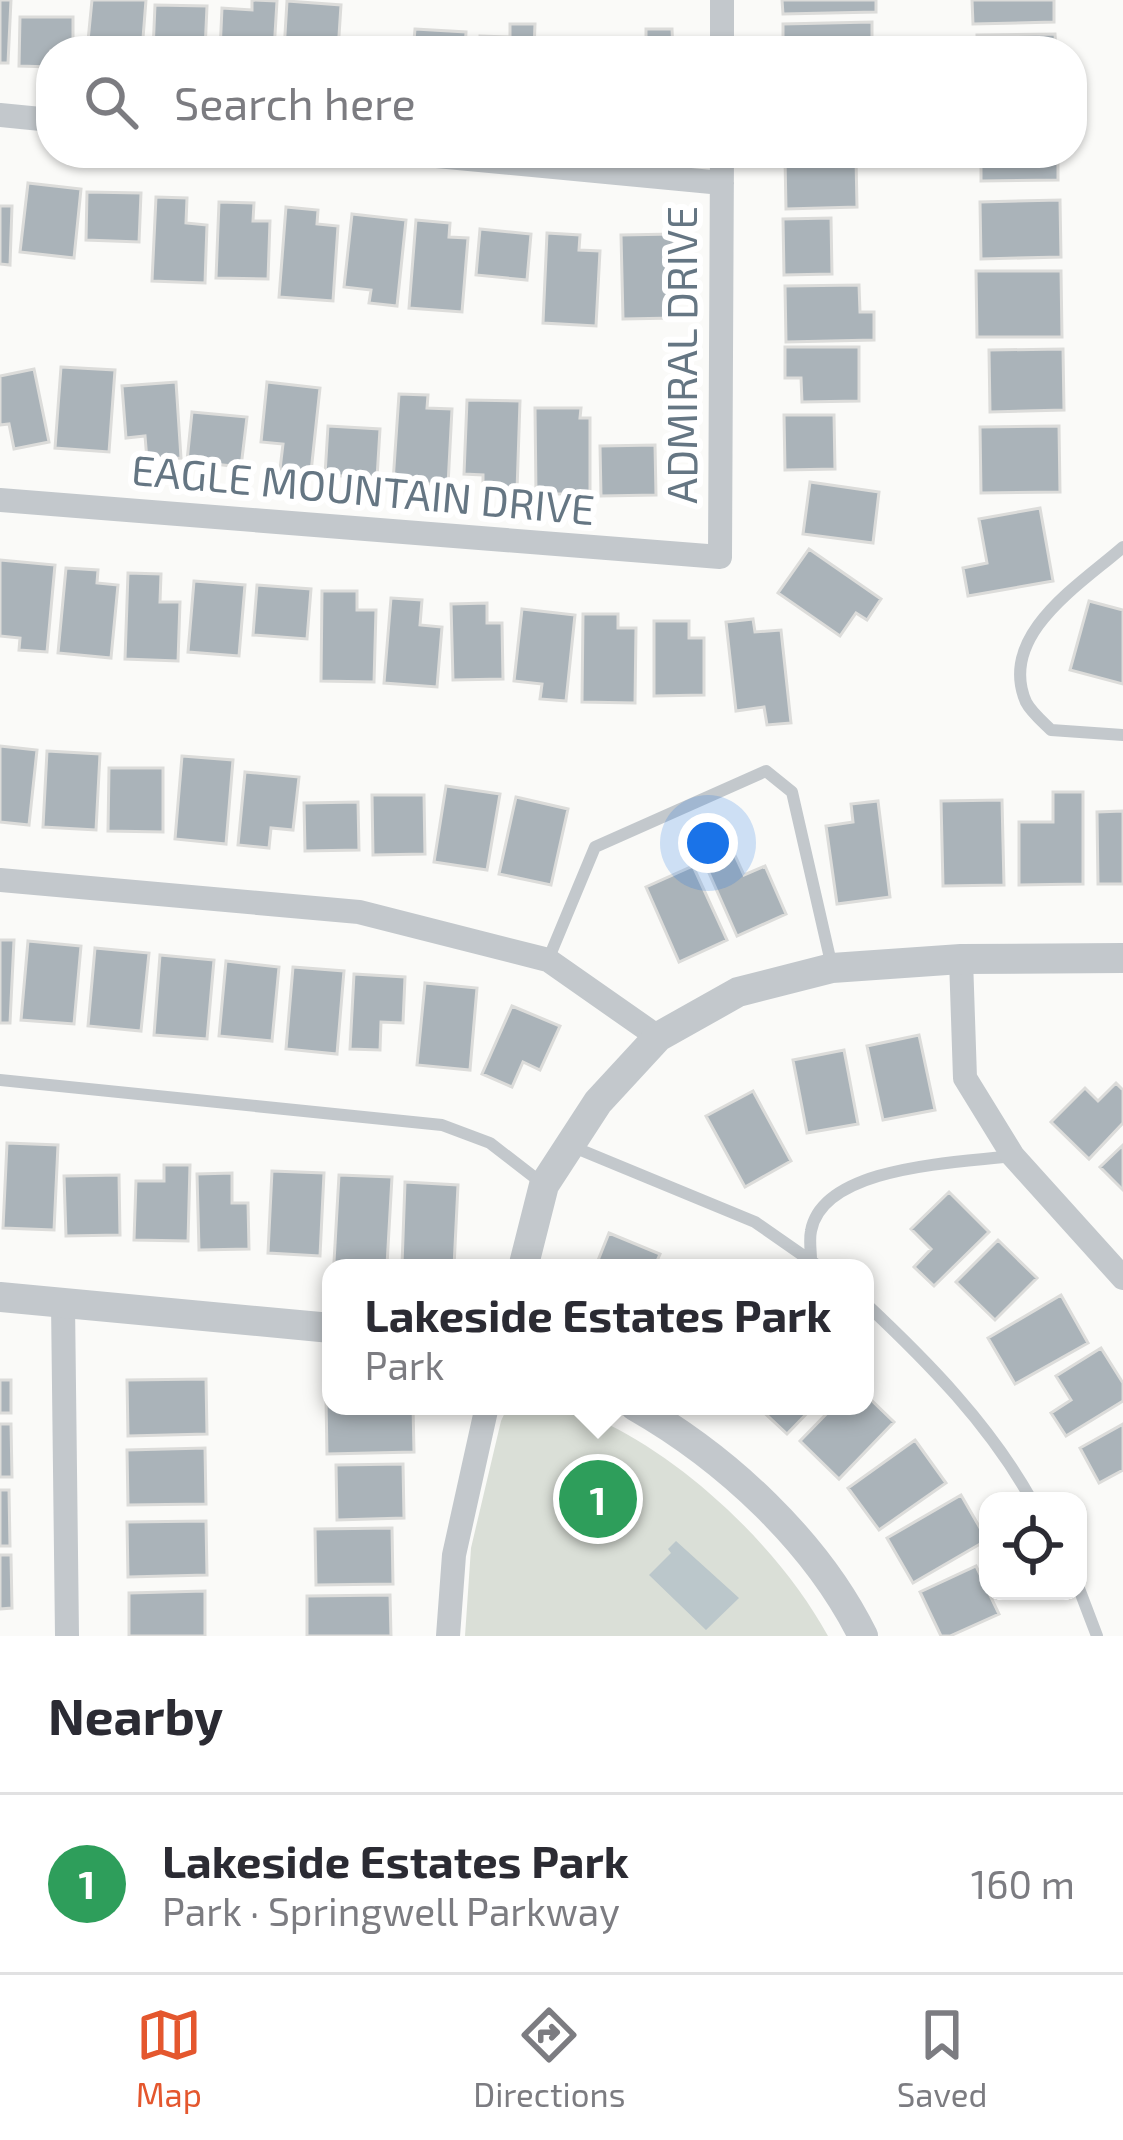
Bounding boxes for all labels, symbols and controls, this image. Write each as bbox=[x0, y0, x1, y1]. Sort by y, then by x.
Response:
search box bbox=[36, 36, 1087, 168]
icon: search bbox=[78, 69, 144, 135]
text: Search here bbox=[174, 75, 416, 129]
street label: ADMIRAL DRIVE bbox=[655, 206, 705, 504]
street label: EAGLE MOUNTAIN DRIVE bbox=[129, 443, 597, 533]
your location bbox=[678, 813, 738, 873]
popup bbox=[322, 1259, 874, 1415]
text: Lakeside Estates Park bbox=[365, 1287, 831, 1341]
text: Park bbox=[365, 1341, 444, 1388]
pin: 1 bbox=[559, 1454, 637, 1544]
map controls bbox=[979, 1492, 1087, 1600]
button: locate bbox=[979, 1492, 1087, 1600]
text: Nearby bbox=[48, 1684, 223, 1745]
text: Lakeside Estates Park bbox=[162, 1833, 629, 1887]
text: 1 bbox=[79, 1860, 95, 1907]
text: 160 m bbox=[971, 1860, 1075, 1907]
text: Park · Springwell Parkway bbox=[162, 1887, 620, 1934]
tab: Map bbox=[136, 2002, 202, 2114]
tab: Directions bbox=[473, 2002, 625, 2114]
tab: Saved bbox=[897, 2002, 987, 2114]

